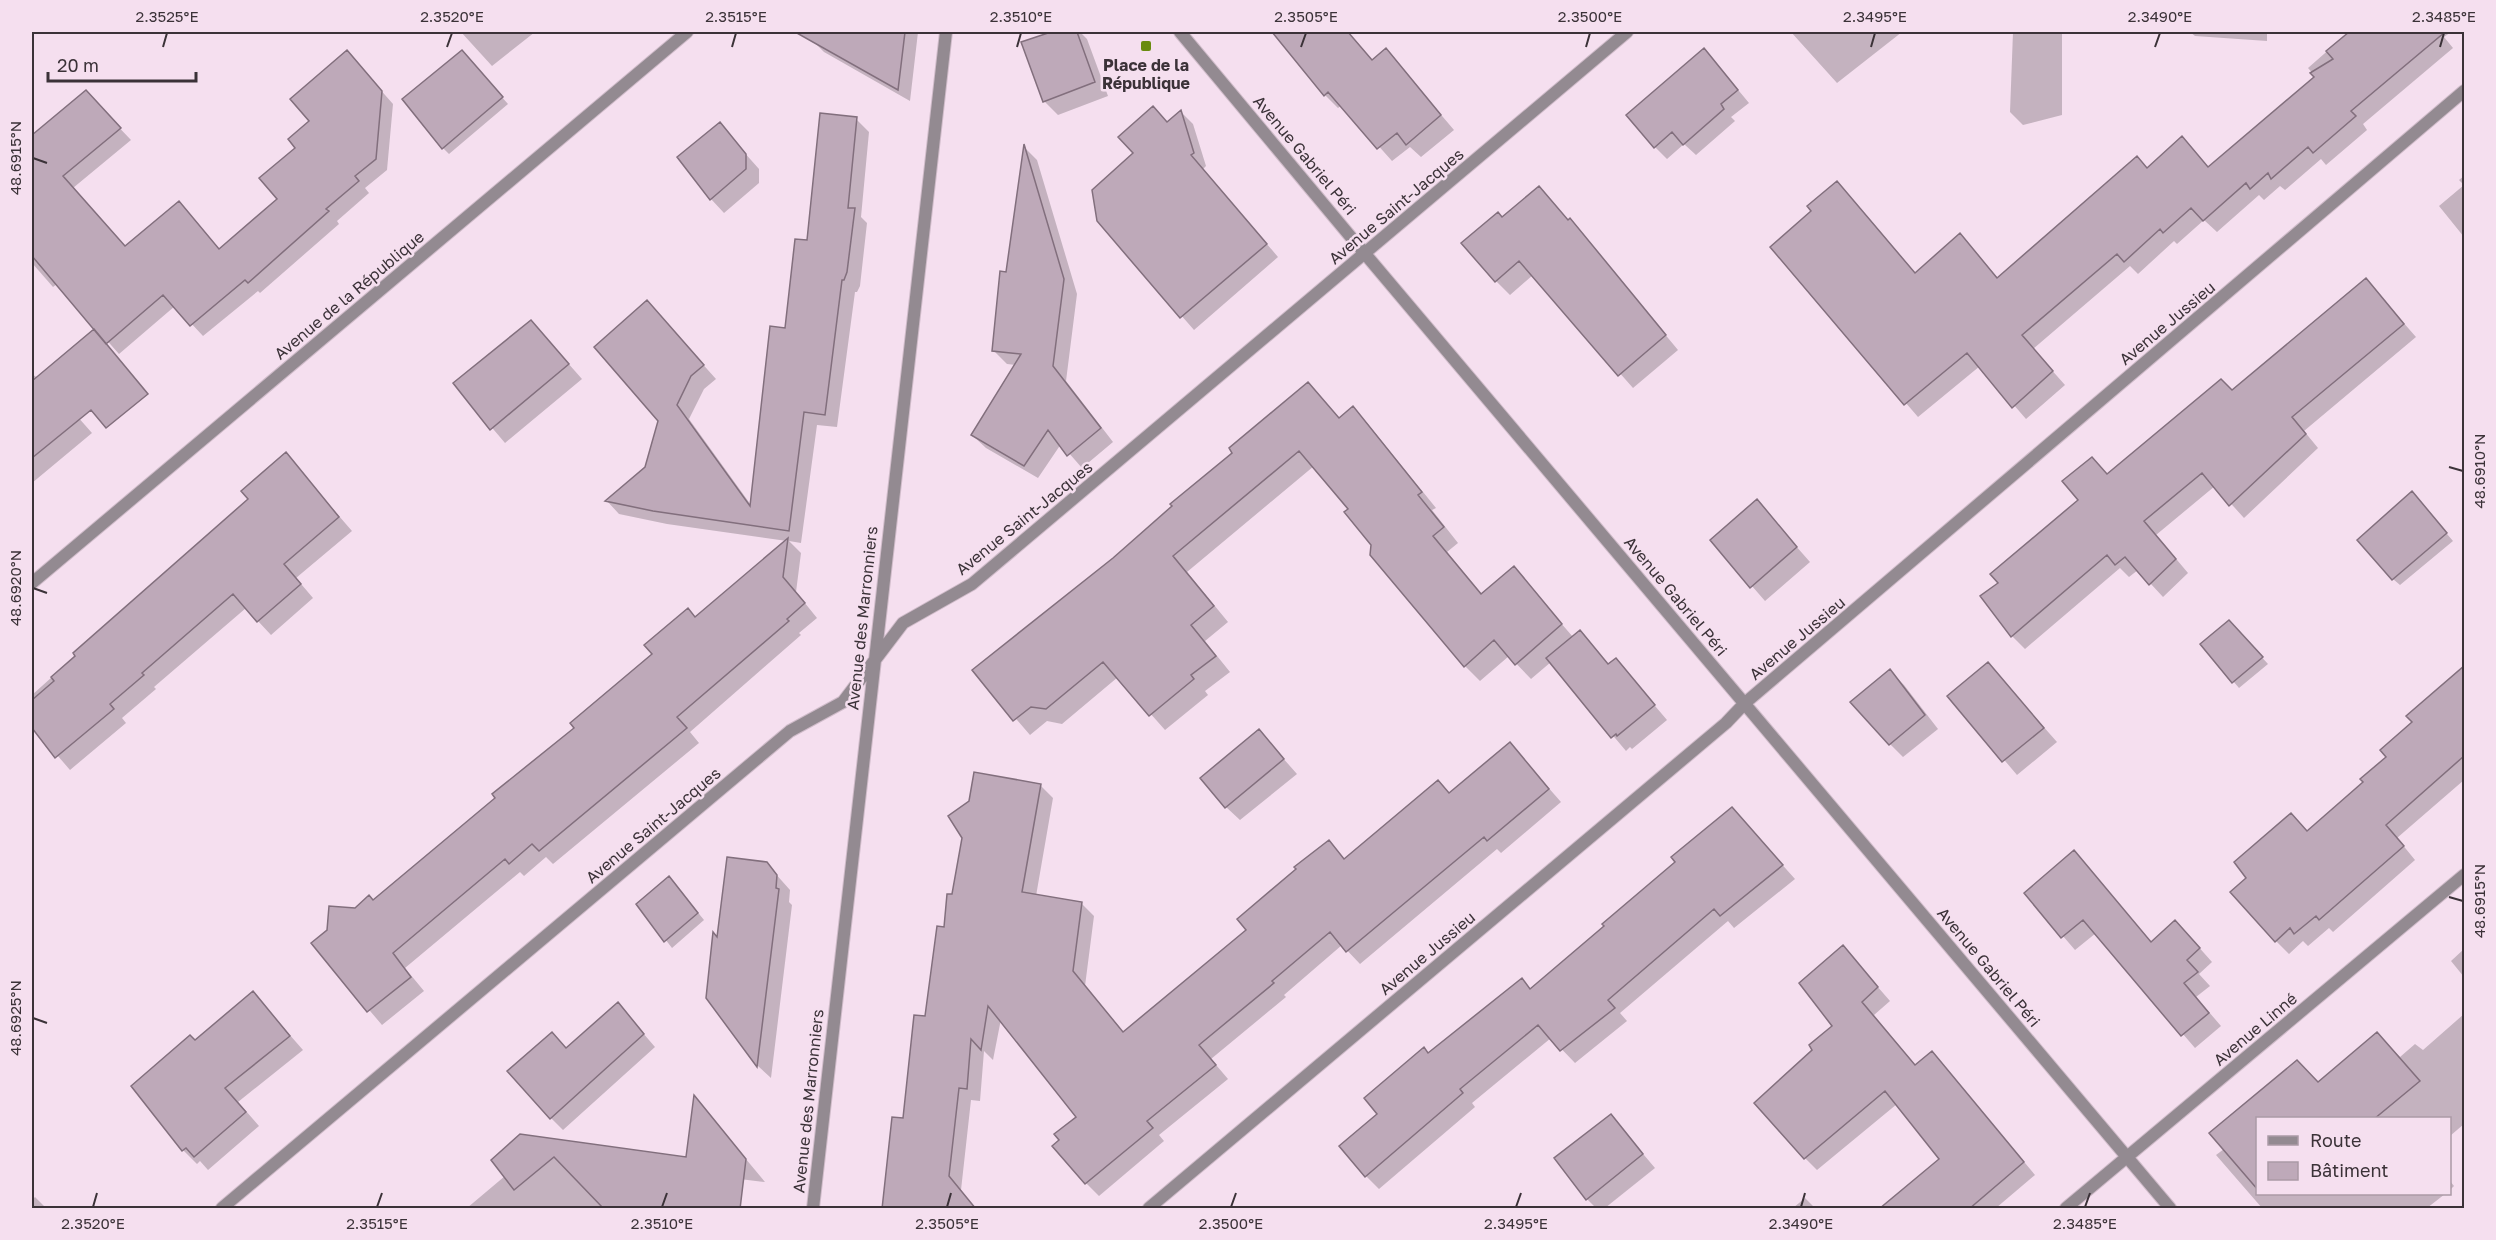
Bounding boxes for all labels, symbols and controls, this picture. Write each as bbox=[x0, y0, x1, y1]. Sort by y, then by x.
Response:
text: 2.3525°E bbox=[135, 7, 199, 25]
text: 2.3520°E bbox=[420, 7, 484, 25]
text: 2.3515°E bbox=[705, 7, 767, 25]
text: 2.3510°E bbox=[990, 7, 1052, 25]
text: 2.3505°E bbox=[1274, 7, 1338, 25]
text: 2.3500°E bbox=[1558, 7, 1622, 25]
text: 2.3495°E bbox=[1843, 7, 1907, 25]
text: 2.3490°E bbox=[2128, 7, 2192, 25]
text: 2.3485°E bbox=[2412, 7, 2476, 25]
marker: Place de la République bbox=[1139, 39, 1153, 53]
scale bar bbox=[48, 45, 196, 83]
text: 20 m bbox=[57, 54, 99, 76]
place label: Place de la République bbox=[1102, 55, 1190, 93]
street label: Avenue Gabriel Péri bbox=[1249, 91, 1361, 219]
text: 48.6915°N bbox=[6, 121, 24, 195]
street label: Avenue Saint-Jacques bbox=[1325, 144, 1467, 268]
street label: Avenue de la République bbox=[270, 226, 428, 364]
street label: Avenue Jussieu bbox=[2115, 277, 2219, 369]
text: 48.6910°N bbox=[2470, 434, 2488, 508]
street label: Avenue Saint-Jacques bbox=[952, 457, 1096, 579]
street label: Avenue des Marronniers bbox=[842, 525, 882, 711]
street label: Avenue Gabriel Péri bbox=[1620, 532, 1732, 660]
text: 48.6920°N bbox=[6, 550, 24, 626]
street label: Avenue Jussieu bbox=[1745, 592, 1849, 684]
street label: Avenue Saint-Jacques bbox=[582, 763, 724, 887]
text: 48.6915°N bbox=[2470, 864, 2488, 938]
street label: Avenue Gabriel Péri bbox=[1933, 903, 2045, 1031]
street label: Avenue Jussieu bbox=[1375, 907, 1479, 999]
text: 48.6925°N bbox=[6, 980, 24, 1056]
street label: Avenue Linné bbox=[2209, 988, 2301, 1070]
street label: Avenue des Marronniers bbox=[788, 1008, 828, 1194]
legend bbox=[2256, 1117, 2451, 1195]
text: Route bbox=[2310, 1129, 2361, 1151]
text: Bâtiment bbox=[2310, 1159, 2389, 1181]
text: 2.3520°E bbox=[61, 1214, 125, 1232]
text: 2.3515°E bbox=[346, 1214, 408, 1232]
text: 2.3510°E bbox=[631, 1214, 693, 1232]
text: 2.3505°E bbox=[915, 1214, 979, 1232]
text: 2.3500°E bbox=[1199, 1214, 1263, 1232]
text: 2.3495°E bbox=[1484, 1214, 1548, 1232]
text: 2.3490°E bbox=[1769, 1214, 1833, 1232]
text: 2.3485°E bbox=[2053, 1214, 2117, 1232]

